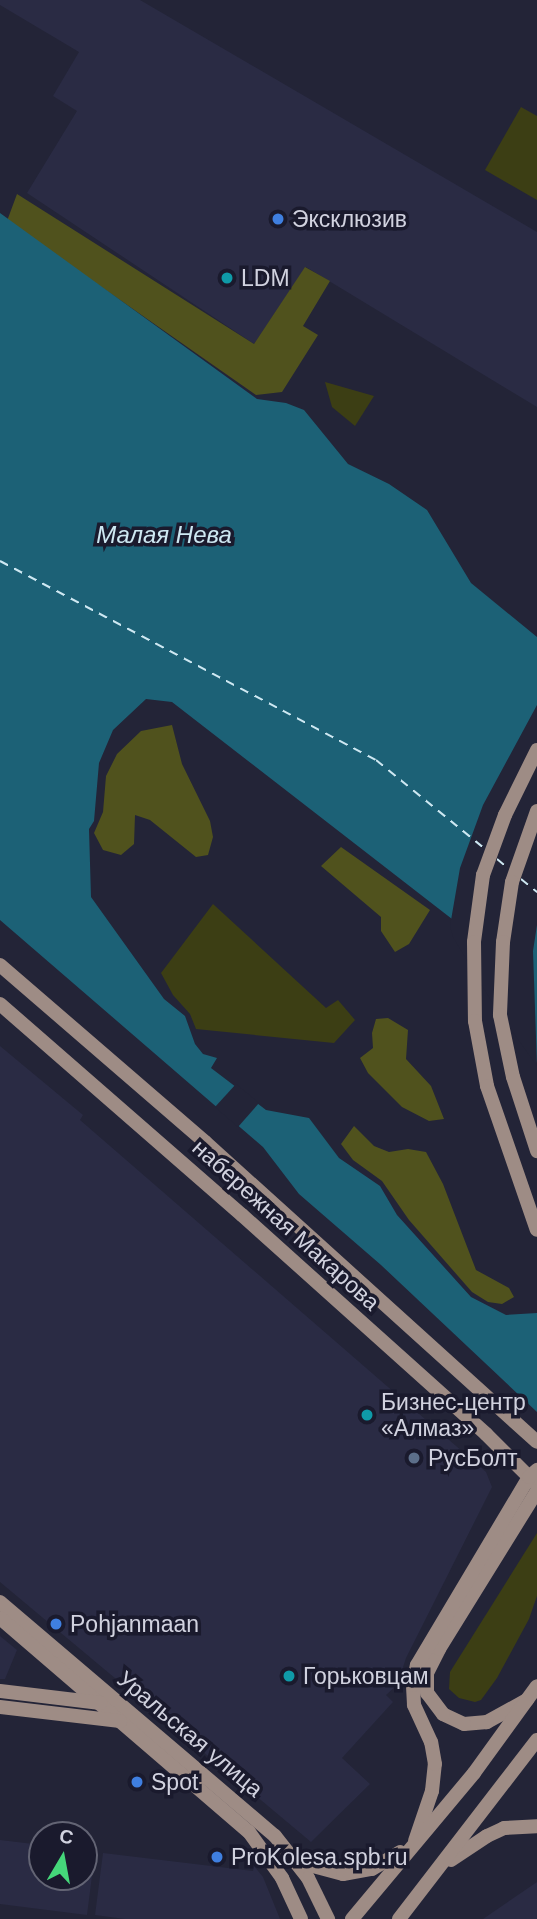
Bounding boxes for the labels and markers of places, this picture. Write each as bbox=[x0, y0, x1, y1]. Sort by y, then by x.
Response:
place label: Эксклюзив bbox=[292, 205, 407, 233]
marker: Эксклюзив bbox=[270, 211, 286, 227]
place label: LDM bbox=[241, 264, 290, 292]
marker: LDM bbox=[219, 270, 235, 286]
place label: Бизнес-центр «Алмаз» bbox=[381, 1388, 526, 1442]
marker: Бизнес-центр «Алмаз» bbox=[359, 1407, 375, 1423]
place label: РусБолт bbox=[428, 1444, 517, 1472]
marker: РусБолт bbox=[406, 1450, 422, 1466]
place label: Pohjanmaan bbox=[70, 1610, 199, 1638]
marker: Pohjanmaan bbox=[48, 1616, 64, 1632]
place label: Горьковцам bbox=[303, 1662, 429, 1690]
marker: Горьковцам bbox=[281, 1668, 297, 1684]
place label: Spot bbox=[151, 1768, 198, 1796]
marker: Spot bbox=[129, 1774, 145, 1790]
place label: ProKolesa.spb.ru bbox=[231, 1843, 407, 1871]
marker: ProKolesa.spb.ru bbox=[209, 1849, 225, 1865]

